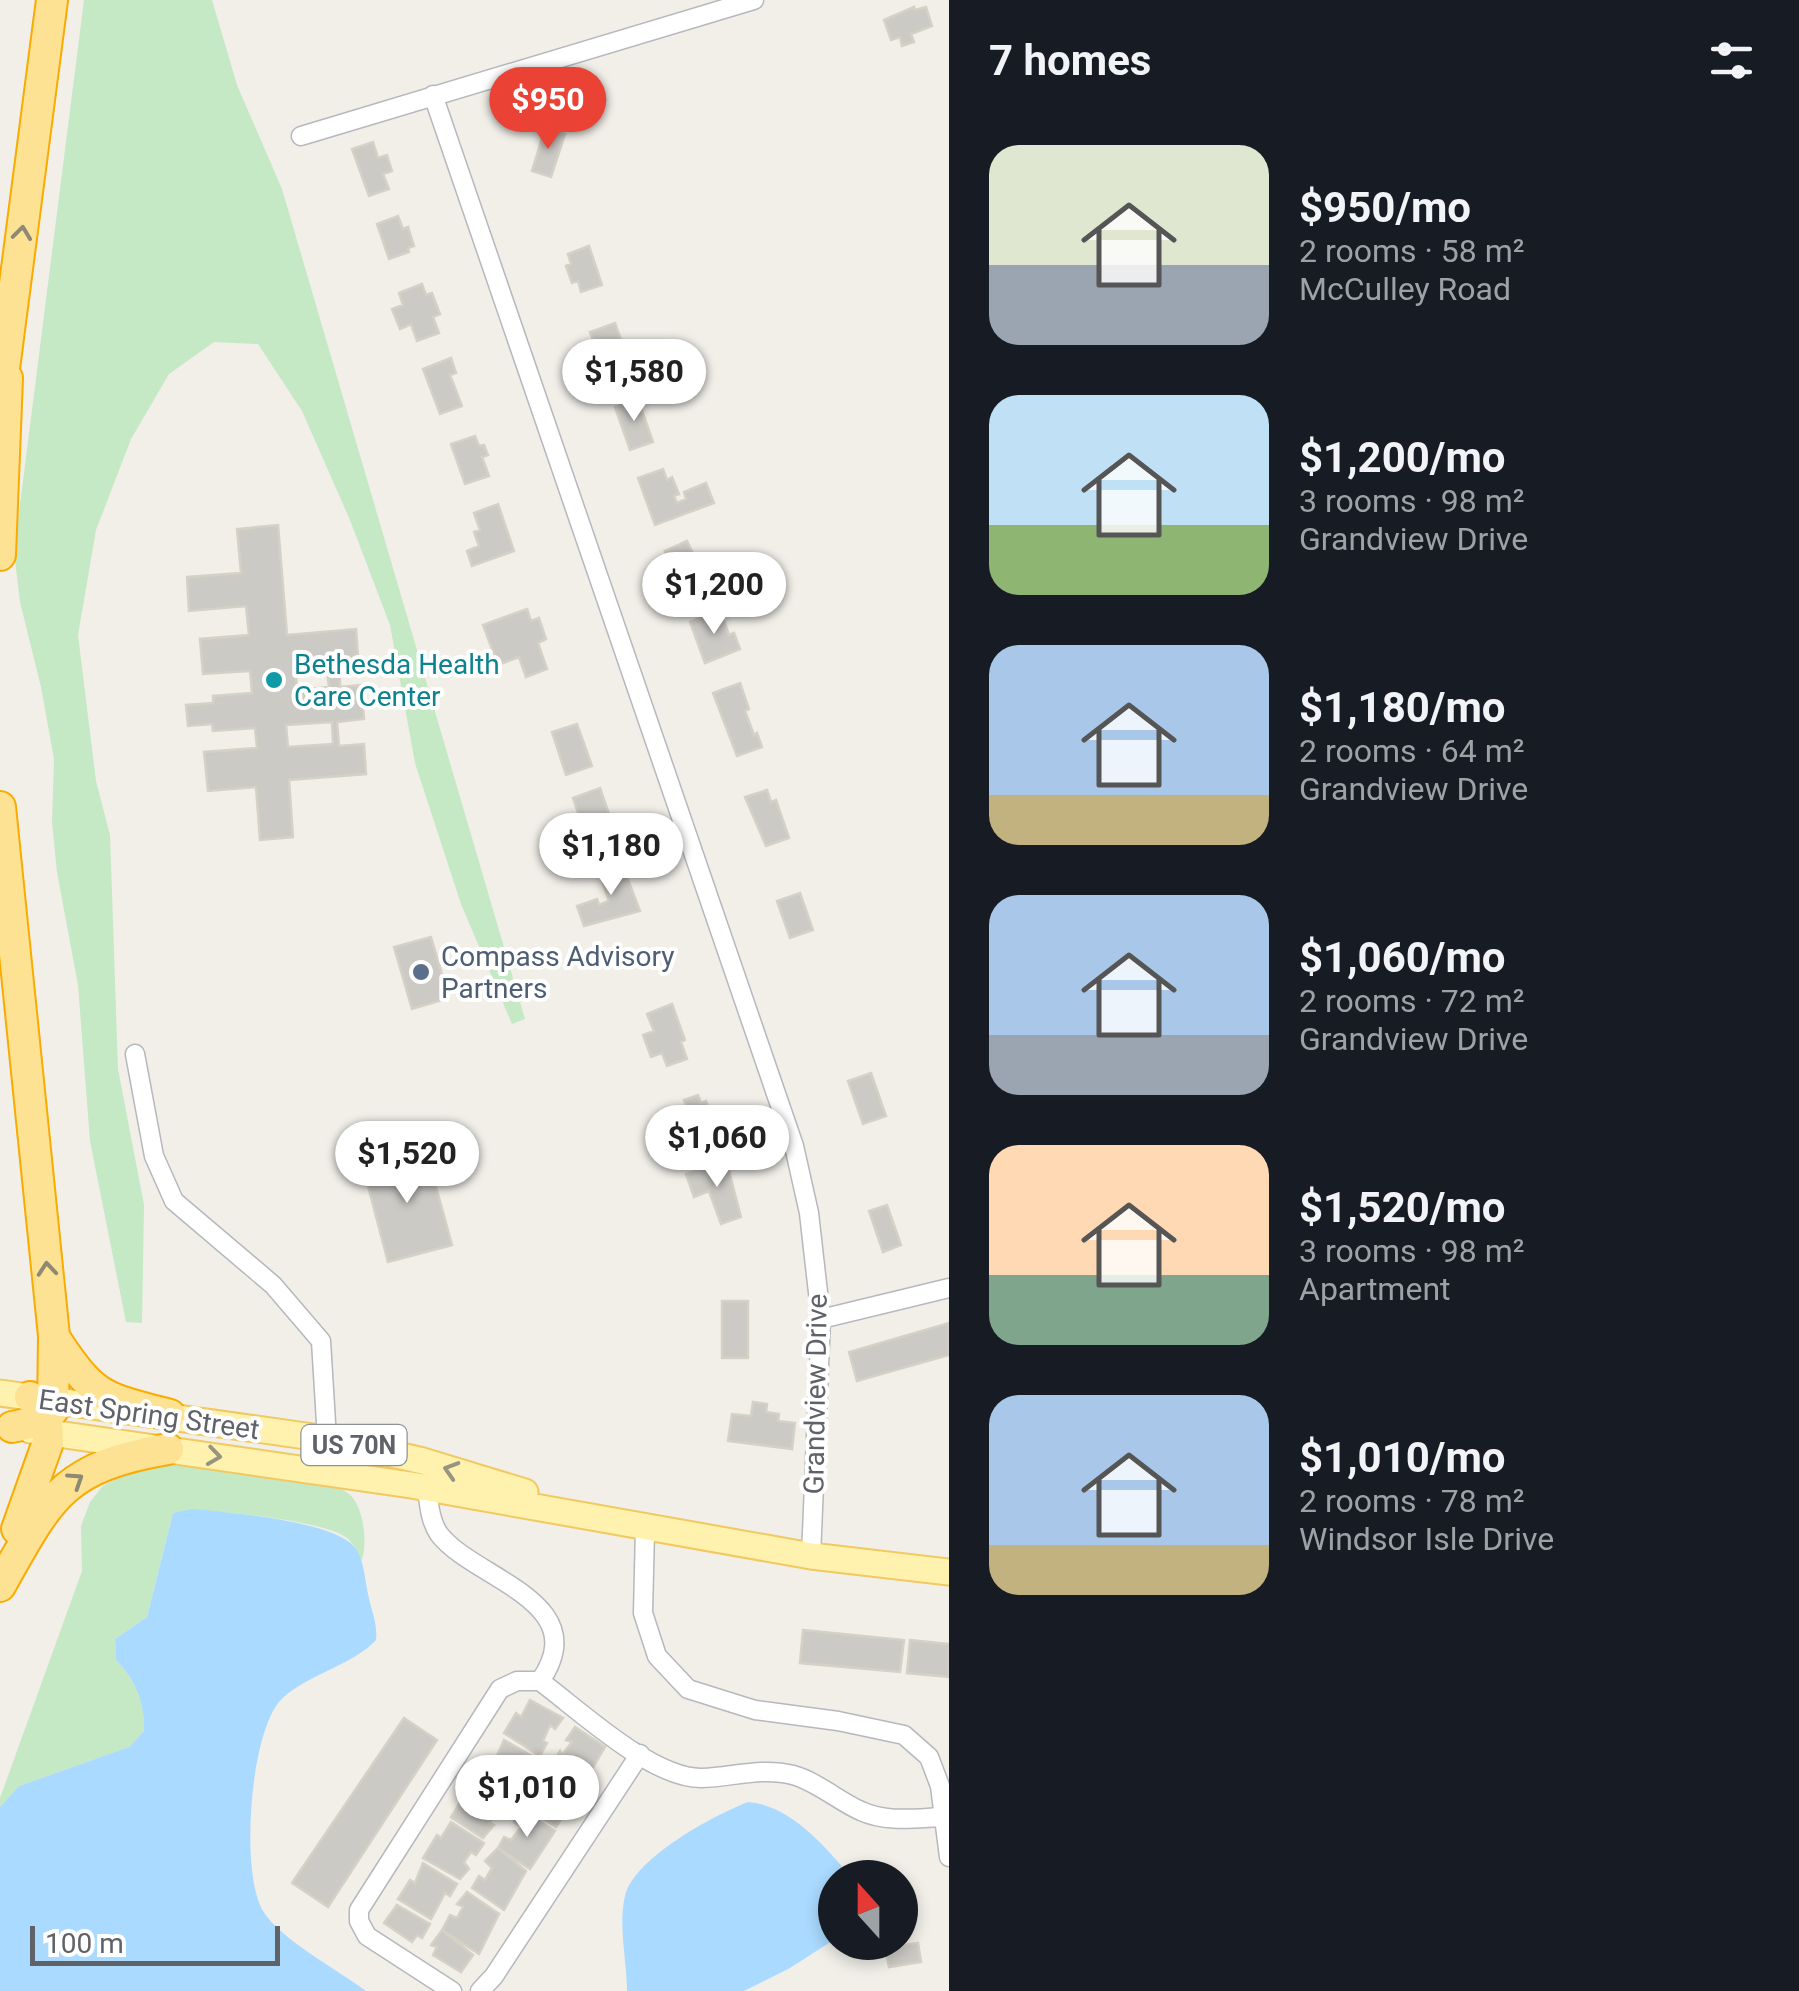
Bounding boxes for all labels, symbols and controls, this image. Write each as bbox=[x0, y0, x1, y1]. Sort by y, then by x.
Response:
icon: filters bbox=[1704, 33, 1759, 88]
text: 7 homes bbox=[989, 36, 1151, 85]
pin: $950 bbox=[489, 67, 607, 152]
text: $950 bbox=[511, 80, 585, 118]
text: $950/mo bbox=[1299, 183, 1471, 232]
icon: home bbox=[1069, 185, 1189, 305]
one-way arrow bbox=[10, 224, 31, 241]
text: 2 rooms · 58 m² bbox=[1299, 232, 1524, 270]
text: McCulley Road bbox=[1299, 270, 1511, 308]
pin: $1,580 bbox=[553, 339, 715, 424]
text: $1,580 bbox=[584, 352, 684, 390]
text: $1,200/mo bbox=[1299, 433, 1506, 482]
icon: home bbox=[1069, 435, 1189, 555]
text: 3 rooms · 98 m² bbox=[1299, 482, 1524, 520]
text: Grandview Drive bbox=[1299, 520, 1528, 558]
pin: $1,200 bbox=[633, 552, 795, 637]
text: $1,200 bbox=[664, 565, 764, 603]
place label: Bethesda Health Care Center bbox=[294, 648, 500, 713]
marker: Bethesda Health Care Center bbox=[263, 669, 285, 691]
text: $1,180/mo bbox=[1299, 683, 1506, 732]
icon: home bbox=[1069, 685, 1189, 805]
text: 2 rooms · 64 m² bbox=[1299, 732, 1524, 770]
text: Grandview Drive bbox=[1299, 770, 1528, 808]
pin: $1,180 bbox=[530, 813, 692, 898]
text: $1,180 bbox=[561, 826, 661, 864]
text: $1,060/mo bbox=[1299, 933, 1506, 982]
icon: home bbox=[1069, 935, 1189, 1055]
place label: Compass Advisory Partners bbox=[441, 940, 674, 1005]
marker: Compass Advisory Partners bbox=[410, 961, 432, 983]
text: 2 rooms · 72 m² bbox=[1299, 982, 1524, 1020]
text: Grandview Drive bbox=[1299, 1020, 1528, 1058]
pin: $1,060 bbox=[636, 1105, 798, 1190]
text: $1,060 bbox=[667, 1118, 767, 1156]
pin: $1,520 bbox=[326, 1121, 488, 1206]
text: $1,520 bbox=[357, 1134, 457, 1172]
text: $1,520/mo bbox=[1299, 1183, 1506, 1232]
icon: home bbox=[1069, 1185, 1189, 1305]
text: 3 rooms · 98 m² bbox=[1299, 1232, 1524, 1270]
one-way arrow bbox=[37, 1260, 59, 1276]
text: Apartment bbox=[1299, 1270, 1451, 1308]
street label: Grandview Drive bbox=[797, 1293, 834, 1495]
street label: East Spring Street bbox=[37, 1383, 261, 1446]
road number: US 70N bbox=[302, 1425, 406, 1465]
text: $1,010/mo bbox=[1299, 1433, 1506, 1482]
icon: home bbox=[1069, 1435, 1189, 1555]
one-way arrow bbox=[206, 1444, 223, 1465]
one-way arrow bbox=[443, 1461, 460, 1482]
one-way arrow bbox=[65, 1473, 83, 1492]
text: 2 rooms · 78 m² bbox=[1299, 1482, 1524, 1520]
text: Windsor Isle Drive bbox=[1299, 1520, 1554, 1558]
pin: $1,010 bbox=[446, 1755, 608, 1840]
text: $1,010 bbox=[477, 1768, 577, 1806]
north arrow bbox=[818, 1860, 918, 1960]
map controls bbox=[818, 1860, 918, 1960]
scale bar bbox=[30, 1921, 280, 1966]
text: 100 m bbox=[45, 1927, 124, 1960]

